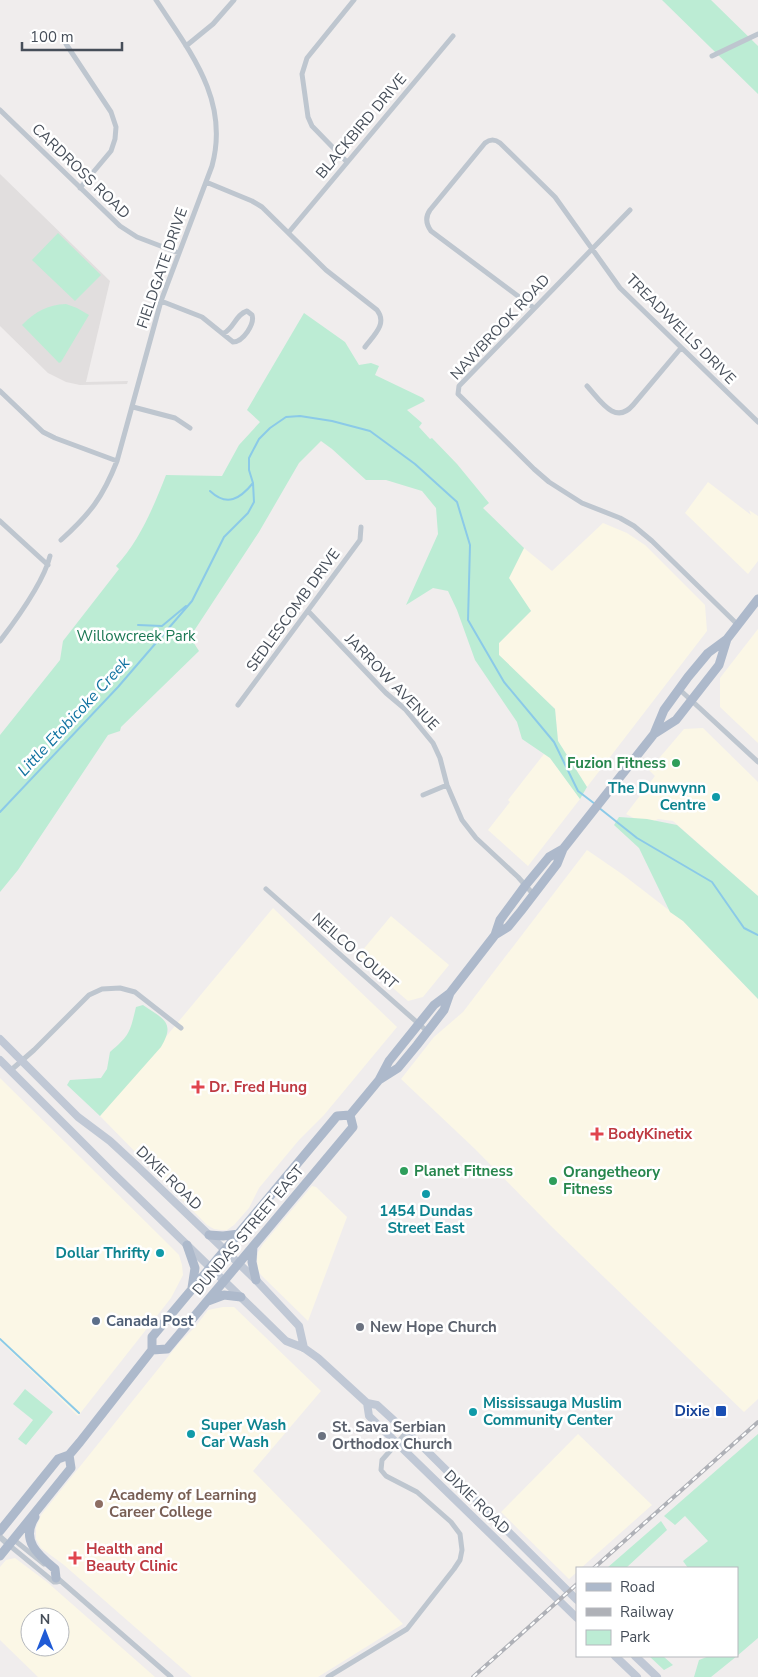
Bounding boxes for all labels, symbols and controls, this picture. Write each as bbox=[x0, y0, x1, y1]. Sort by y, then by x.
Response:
scale bar bbox=[22, 20, 122, 52]
text: 100 m bbox=[30, 27, 74, 47]
street label: BLACKBIRD DRIVE bbox=[311, 69, 411, 183]
street label: CARDROSS ROAD bbox=[28, 119, 134, 223]
street label: FIELDGATE DRIVE bbox=[132, 205, 192, 331]
street label: NAWBROOK ROAD bbox=[446, 270, 554, 384]
street label: TREADWELLS DRIVE bbox=[622, 270, 740, 388]
street label: SEDLESCOMB DRIVE bbox=[242, 545, 344, 675]
park label: Willowcreek Park bbox=[76, 626, 196, 646]
street label: JARROW AVENUE bbox=[340, 629, 443, 735]
water label: Little Etobicoke Creek bbox=[13, 652, 135, 781]
place label: Fuzion Fitness bbox=[567, 753, 666, 773]
marker: Fuzion Fitness bbox=[670, 757, 682, 769]
place label: The Dunwynn Centre bbox=[608, 778, 706, 815]
marker: The Dunwynn Centre bbox=[710, 791, 722, 803]
street label: NEILCO COURT bbox=[308, 908, 402, 994]
place label: Dr. Fred Hung bbox=[209, 1077, 307, 1097]
marker: Dr. Fred Hung bbox=[191, 1080, 205, 1094]
place label: BodyKinetix bbox=[608, 1124, 693, 1144]
marker: BodyKinetix bbox=[590, 1127, 604, 1141]
street label: DIXIE ROAD bbox=[132, 1141, 206, 1215]
street label: DUNDAS STREET EAST bbox=[188, 1161, 308, 1299]
place label: Planet Fitness bbox=[414, 1161, 513, 1181]
place label: Orangetheory Fitness bbox=[563, 1162, 660, 1199]
marker: Planet Fitness bbox=[398, 1165, 410, 1177]
marker: Orangetheory Fitness bbox=[547, 1175, 559, 1187]
marker: 1454 Dundas Street East bbox=[420, 1188, 432, 1200]
place label: 1454 Dundas Street East bbox=[379, 1201, 473, 1238]
place label: Dollar Thrifty bbox=[56, 1243, 150, 1263]
marker: Dollar Thrifty bbox=[154, 1247, 166, 1259]
place label: Canada Post bbox=[106, 1311, 194, 1331]
marker: Canada Post bbox=[90, 1315, 102, 1327]
place label: New Hope Church bbox=[370, 1317, 497, 1337]
marker: New Hope Church bbox=[354, 1321, 366, 1333]
place label: Mississauga Muslim Community Center bbox=[483, 1393, 622, 1430]
place label: Dixie bbox=[675, 1401, 710, 1421]
marker: Dixie bbox=[714, 1404, 728, 1418]
marker: Mississauga Muslim Community Center bbox=[467, 1406, 479, 1418]
place label: Super Wash Car Wash bbox=[201, 1415, 286, 1452]
place label: St. Sava Serbian Orthodox Church bbox=[332, 1417, 452, 1454]
marker: Super Wash Car Wash bbox=[185, 1428, 197, 1440]
marker: St. Sava Serbian Orthodox Church bbox=[316, 1430, 328, 1442]
street label: DIXIE ROAD bbox=[440, 1465, 514, 1539]
place label: Academy of Learning Career College bbox=[109, 1485, 257, 1522]
marker: Academy of Learning Career College bbox=[93, 1498, 105, 1510]
place label: Health and Beauty Clinic bbox=[86, 1539, 178, 1576]
marker: Health and Beauty Clinic bbox=[68, 1551, 82, 1565]
legend bbox=[576, 1567, 738, 1657]
text: Road bbox=[620, 1577, 655, 1597]
text: Railway bbox=[620, 1602, 674, 1622]
north arrow bbox=[20, 1607, 70, 1657]
text: N bbox=[40, 1610, 50, 1629]
text: Park bbox=[620, 1627, 650, 1647]

